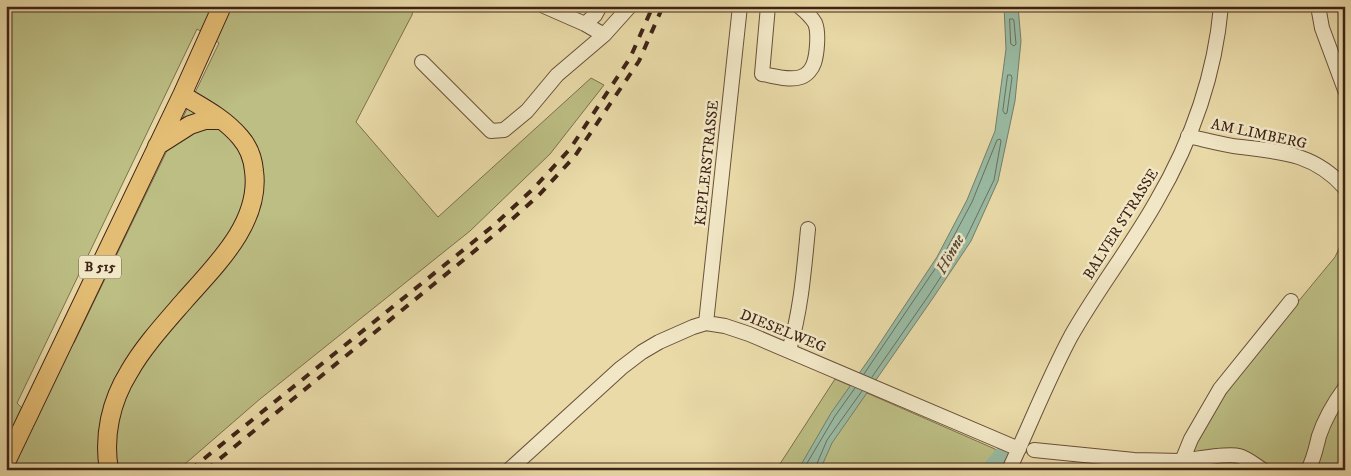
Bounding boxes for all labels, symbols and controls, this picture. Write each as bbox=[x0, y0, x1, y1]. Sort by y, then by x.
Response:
street label: KEPLERSTRASSE bbox=[691, 99, 723, 227]
street label: AM LIMBERG bbox=[1209, 115, 1309, 154]
street label: BALVER STRASSE bbox=[1079, 165, 1163, 283]
water label: Hönne bbox=[931, 230, 969, 278]
road number: B 515 bbox=[79, 256, 121, 278]
street label: DIESELWEG bbox=[737, 305, 829, 357]

